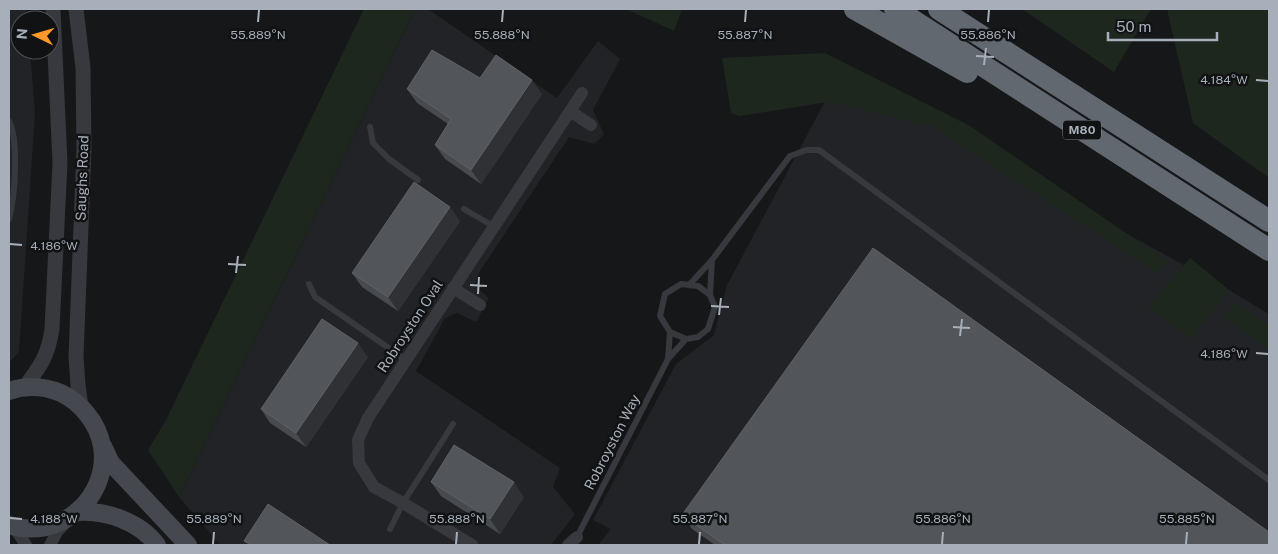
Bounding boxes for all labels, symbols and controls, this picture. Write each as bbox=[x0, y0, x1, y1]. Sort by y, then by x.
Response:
north arrow bbox=[10, 10, 60, 60]
scale bar bbox=[1108, 10, 1217, 42]
text: 50 m bbox=[1116, 18, 1151, 35]
text: N bbox=[14, 28, 30, 40]
text: 55.889°N bbox=[230, 28, 286, 42]
text: 55.888°N bbox=[474, 28, 530, 42]
text: 55.887°N bbox=[717, 28, 773, 42]
text: 55.886°N bbox=[960, 28, 1016, 42]
text: 4.184°W bbox=[1200, 73, 1248, 87]
road number: M80 bbox=[1063, 120, 1101, 140]
street label: Saughs Road bbox=[73, 135, 91, 221]
text: 4.186°W bbox=[30, 239, 78, 253]
street label: Robroyston Oval bbox=[374, 277, 446, 375]
text: 4.186°W bbox=[1200, 347, 1248, 361]
street label: Robroyston Way bbox=[581, 391, 643, 492]
text: 4.188°W bbox=[30, 512, 78, 526]
text: 55.889°N bbox=[186, 512, 242, 526]
text: 55.888°N bbox=[429, 512, 485, 526]
text: 55.887°N bbox=[672, 512, 728, 526]
text: 55.886°N bbox=[915, 512, 971, 526]
text: 55.885°N bbox=[1159, 512, 1215, 526]

